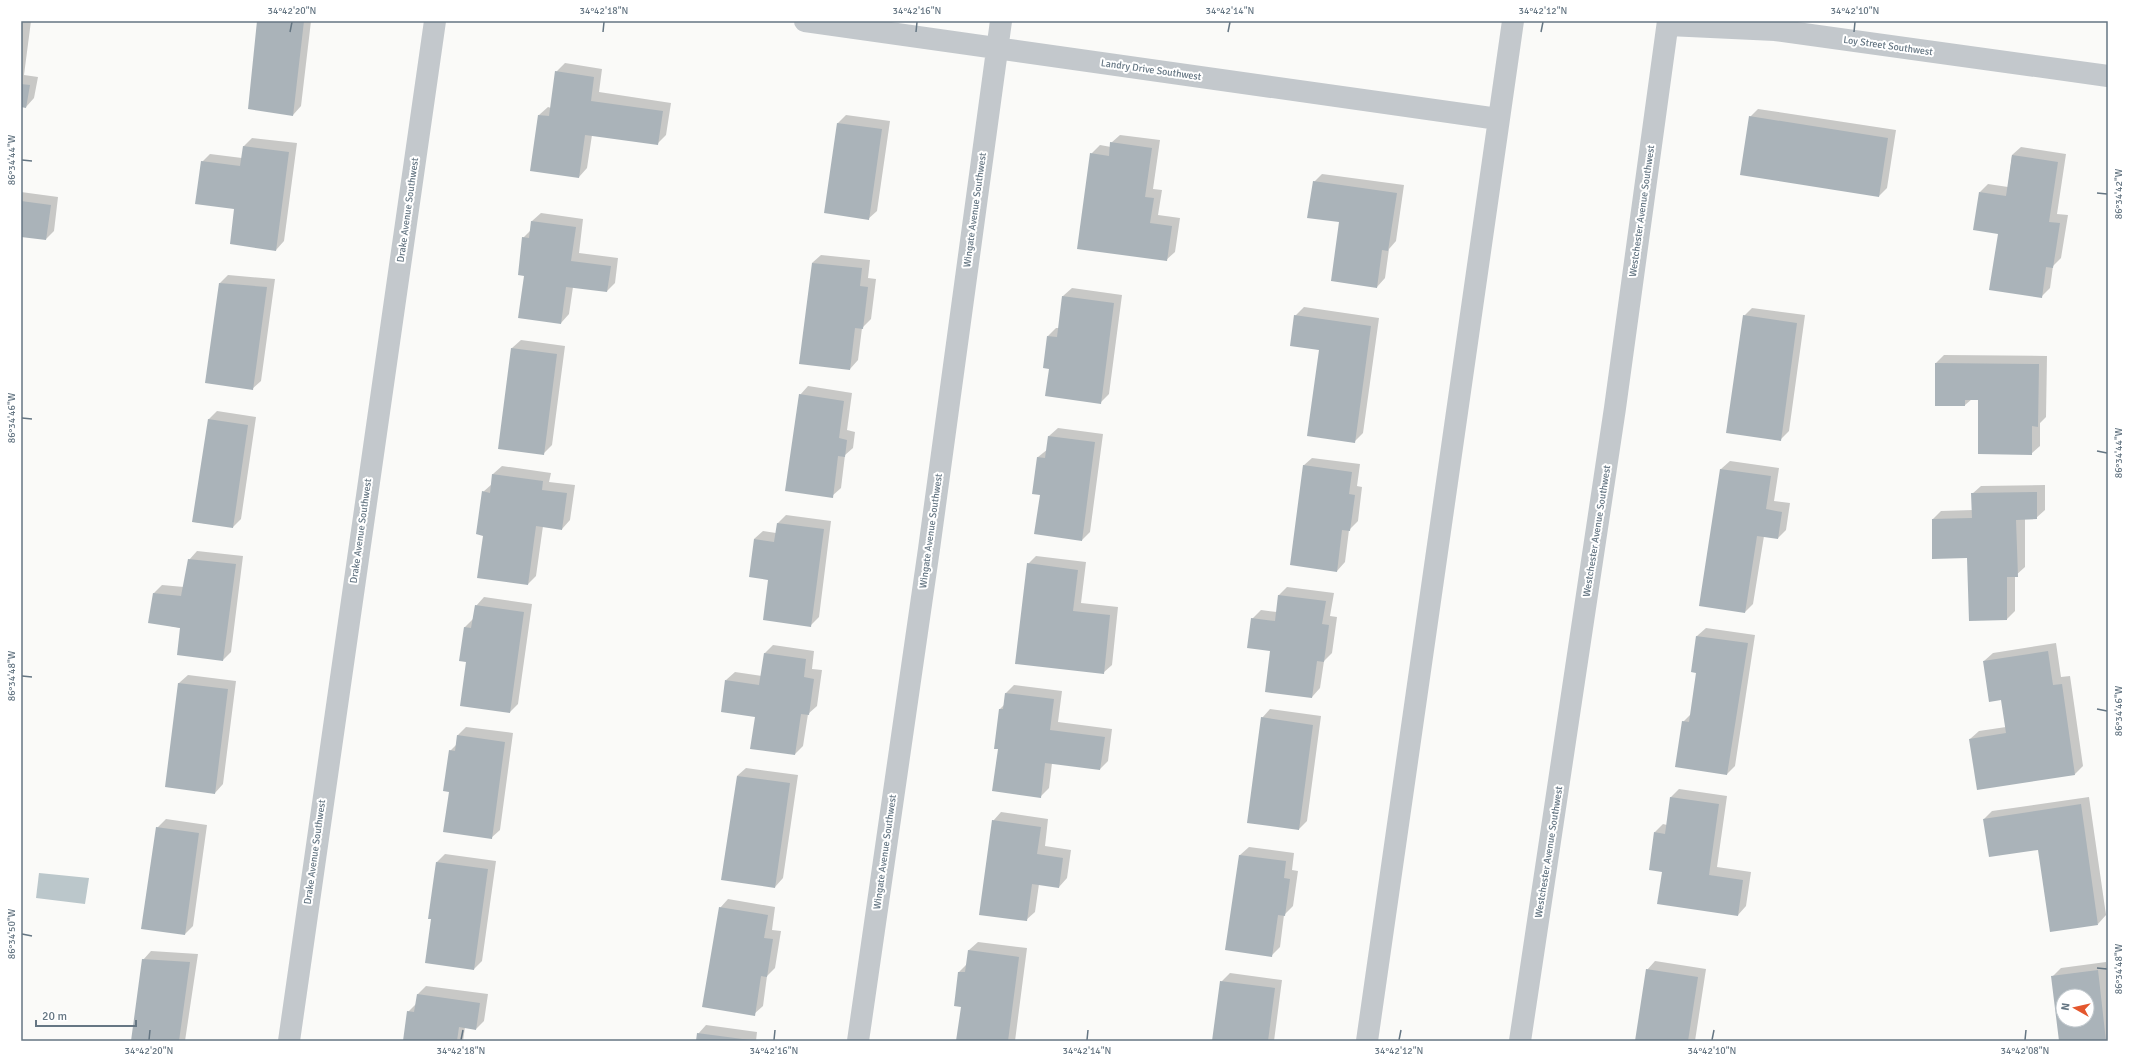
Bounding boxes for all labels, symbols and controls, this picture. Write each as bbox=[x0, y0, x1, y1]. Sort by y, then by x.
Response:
text: 34°42'20"N bbox=[268, 5, 316, 17]
text: 34°42'18"N bbox=[580, 5, 628, 17]
text: 34°42'16"N bbox=[893, 5, 941, 17]
text: 34°42'14"N bbox=[1206, 5, 1254, 17]
text: 34°42'12"N bbox=[1519, 5, 1567, 17]
text: 34°42'10"N bbox=[1831, 5, 1879, 17]
street label: Loy Street Southwest bbox=[1843, 34, 1934, 58]
street label: Landry Drive Southwest bbox=[1100, 57, 1202, 83]
text: 86°34'44"W bbox=[6, 134, 18, 185]
street label: Westchester Avenue Southwest bbox=[1627, 144, 1657, 278]
street label: Wingate Avenue Southwest bbox=[961, 151, 989, 268]
street label: Drake Avenue Southwest bbox=[395, 156, 421, 263]
text: 86°34'42"W bbox=[2113, 168, 2125, 219]
text: 86°34'46"W bbox=[6, 392, 18, 443]
text: 86°34'44"W bbox=[2113, 427, 2125, 478]
street label: Westchester Avenue Southwest bbox=[1581, 464, 1613, 598]
street label: Wingate Avenue Southwest bbox=[917, 472, 945, 589]
street label: Drake Avenue Southwest bbox=[348, 477, 374, 584]
text: 86°34'48"W bbox=[6, 650, 18, 701]
text: 86°34'46"W bbox=[2113, 685, 2125, 736]
street label: Westchester Avenue Southwest bbox=[1533, 785, 1565, 919]
street label: Wingate Avenue Southwest bbox=[871, 793, 899, 910]
street label: Drake Avenue Southwest bbox=[302, 798, 328, 905]
text: 86°34'50"W bbox=[6, 908, 18, 959]
text: 86°34'48"W bbox=[2113, 943, 2125, 994]
north arrow bbox=[2055, 988, 2095, 1028]
scale bar bbox=[36, 1002, 136, 1028]
text: N bbox=[2059, 1002, 2073, 1011]
text: 20 m bbox=[42, 1009, 67, 1024]
text: 34°42'20"N bbox=[125, 1045, 173, 1057]
text: 34°42'18"N bbox=[437, 1045, 485, 1057]
text: 34°42'16"N bbox=[750, 1045, 798, 1057]
text: 34°42'14"N bbox=[1063, 1045, 1111, 1057]
text: 34°42'12"N bbox=[1375, 1045, 1423, 1057]
text: 34°42'10"N bbox=[1688, 1045, 1736, 1057]
text: 34°42'08"N bbox=[2001, 1045, 2049, 1057]

